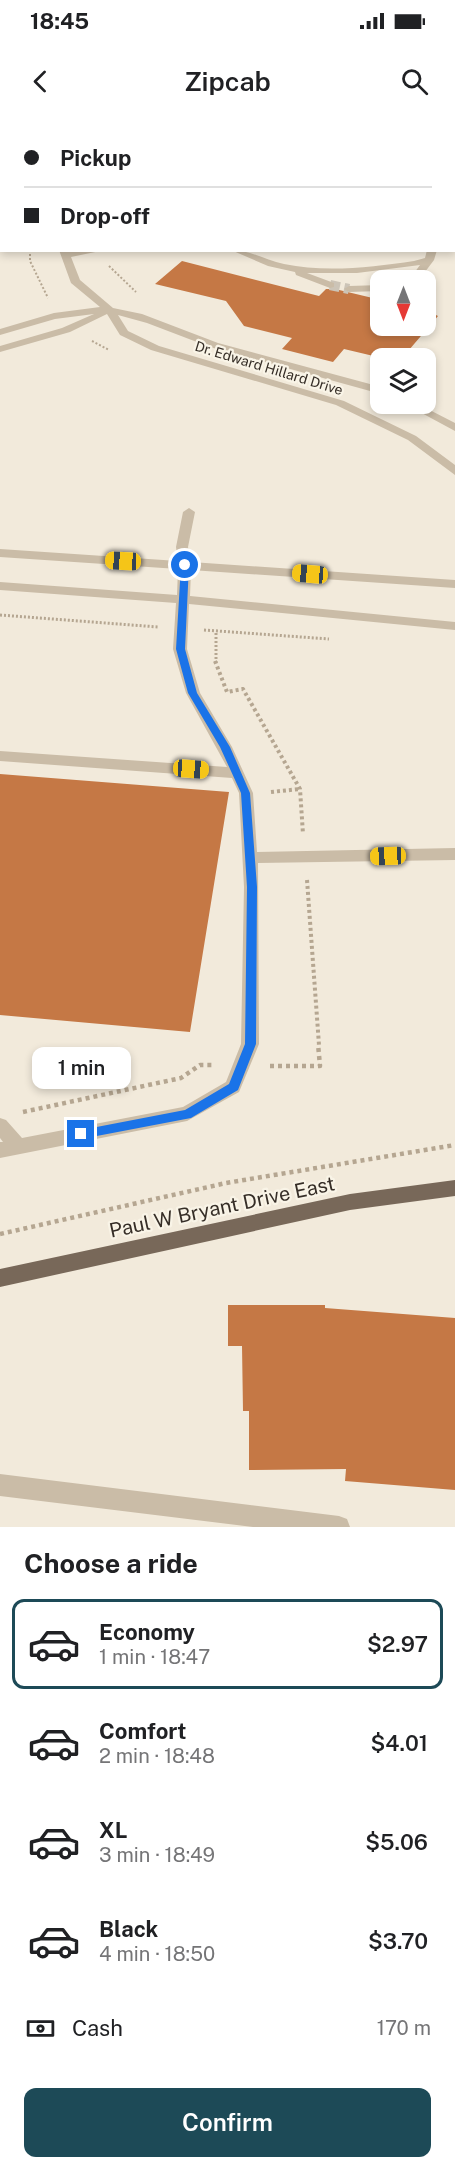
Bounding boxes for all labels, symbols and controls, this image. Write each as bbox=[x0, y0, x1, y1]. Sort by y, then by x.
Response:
text: 18:45 bbox=[30, 8, 89, 34]
icon: back bbox=[24, 65, 57, 98]
text: Zipcab bbox=[184, 65, 271, 97]
icon: search bbox=[398, 65, 431, 98]
text: Pickup bbox=[60, 145, 131, 171]
text: Drop-off bbox=[60, 203, 150, 229]
north arrow bbox=[370, 270, 436, 336]
map controls bbox=[370, 270, 436, 414]
street label: Dr. Edward Hillard Drive bbox=[193, 338, 345, 398]
button: layers bbox=[370, 348, 436, 414]
car bbox=[105, 551, 141, 571]
route start bbox=[171, 551, 198, 578]
car bbox=[291, 563, 329, 585]
car bbox=[172, 759, 210, 779]
car bbox=[370, 846, 406, 866]
callout: 1 min bbox=[32, 1047, 130, 1089]
text: 1 min bbox=[58, 1056, 105, 1080]
route end bbox=[67, 1120, 94, 1147]
street label: Paul W Bryant Drive East bbox=[107, 1171, 337, 1243]
text: Choose a ride bbox=[24, 1547, 198, 1579]
icon: car bbox=[27, 1617, 81, 1671]
text: Economy bbox=[99, 1619, 195, 1645]
text: $2.97 bbox=[367, 1631, 428, 1657]
text: 1 min · 18:47 bbox=[99, 1645, 210, 1669]
icon: car bbox=[27, 1716, 81, 1770]
text: Comfort bbox=[99, 1718, 186, 1744]
text: $4.01 bbox=[371, 1730, 428, 1756]
text: 2 min · 18:48 bbox=[99, 1744, 215, 1768]
icon: car bbox=[27, 1815, 81, 1869]
text: XL bbox=[99, 1817, 127, 1843]
text: $5.06 bbox=[365, 1829, 428, 1855]
text: 3 min · 18:49 bbox=[99, 1843, 215, 1867]
icon: car bbox=[27, 1914, 81, 1968]
text: Black bbox=[99, 1916, 158, 1942]
text: $3.70 bbox=[368, 1928, 428, 1954]
text: 4 min · 18:50 bbox=[99, 1942, 215, 1966]
icon: cash bbox=[24, 2012, 57, 2045]
text: Cash bbox=[72, 2015, 123, 2041]
text: 170 m bbox=[377, 2016, 431, 2040]
button: Confirm bbox=[24, 2088, 431, 2157]

